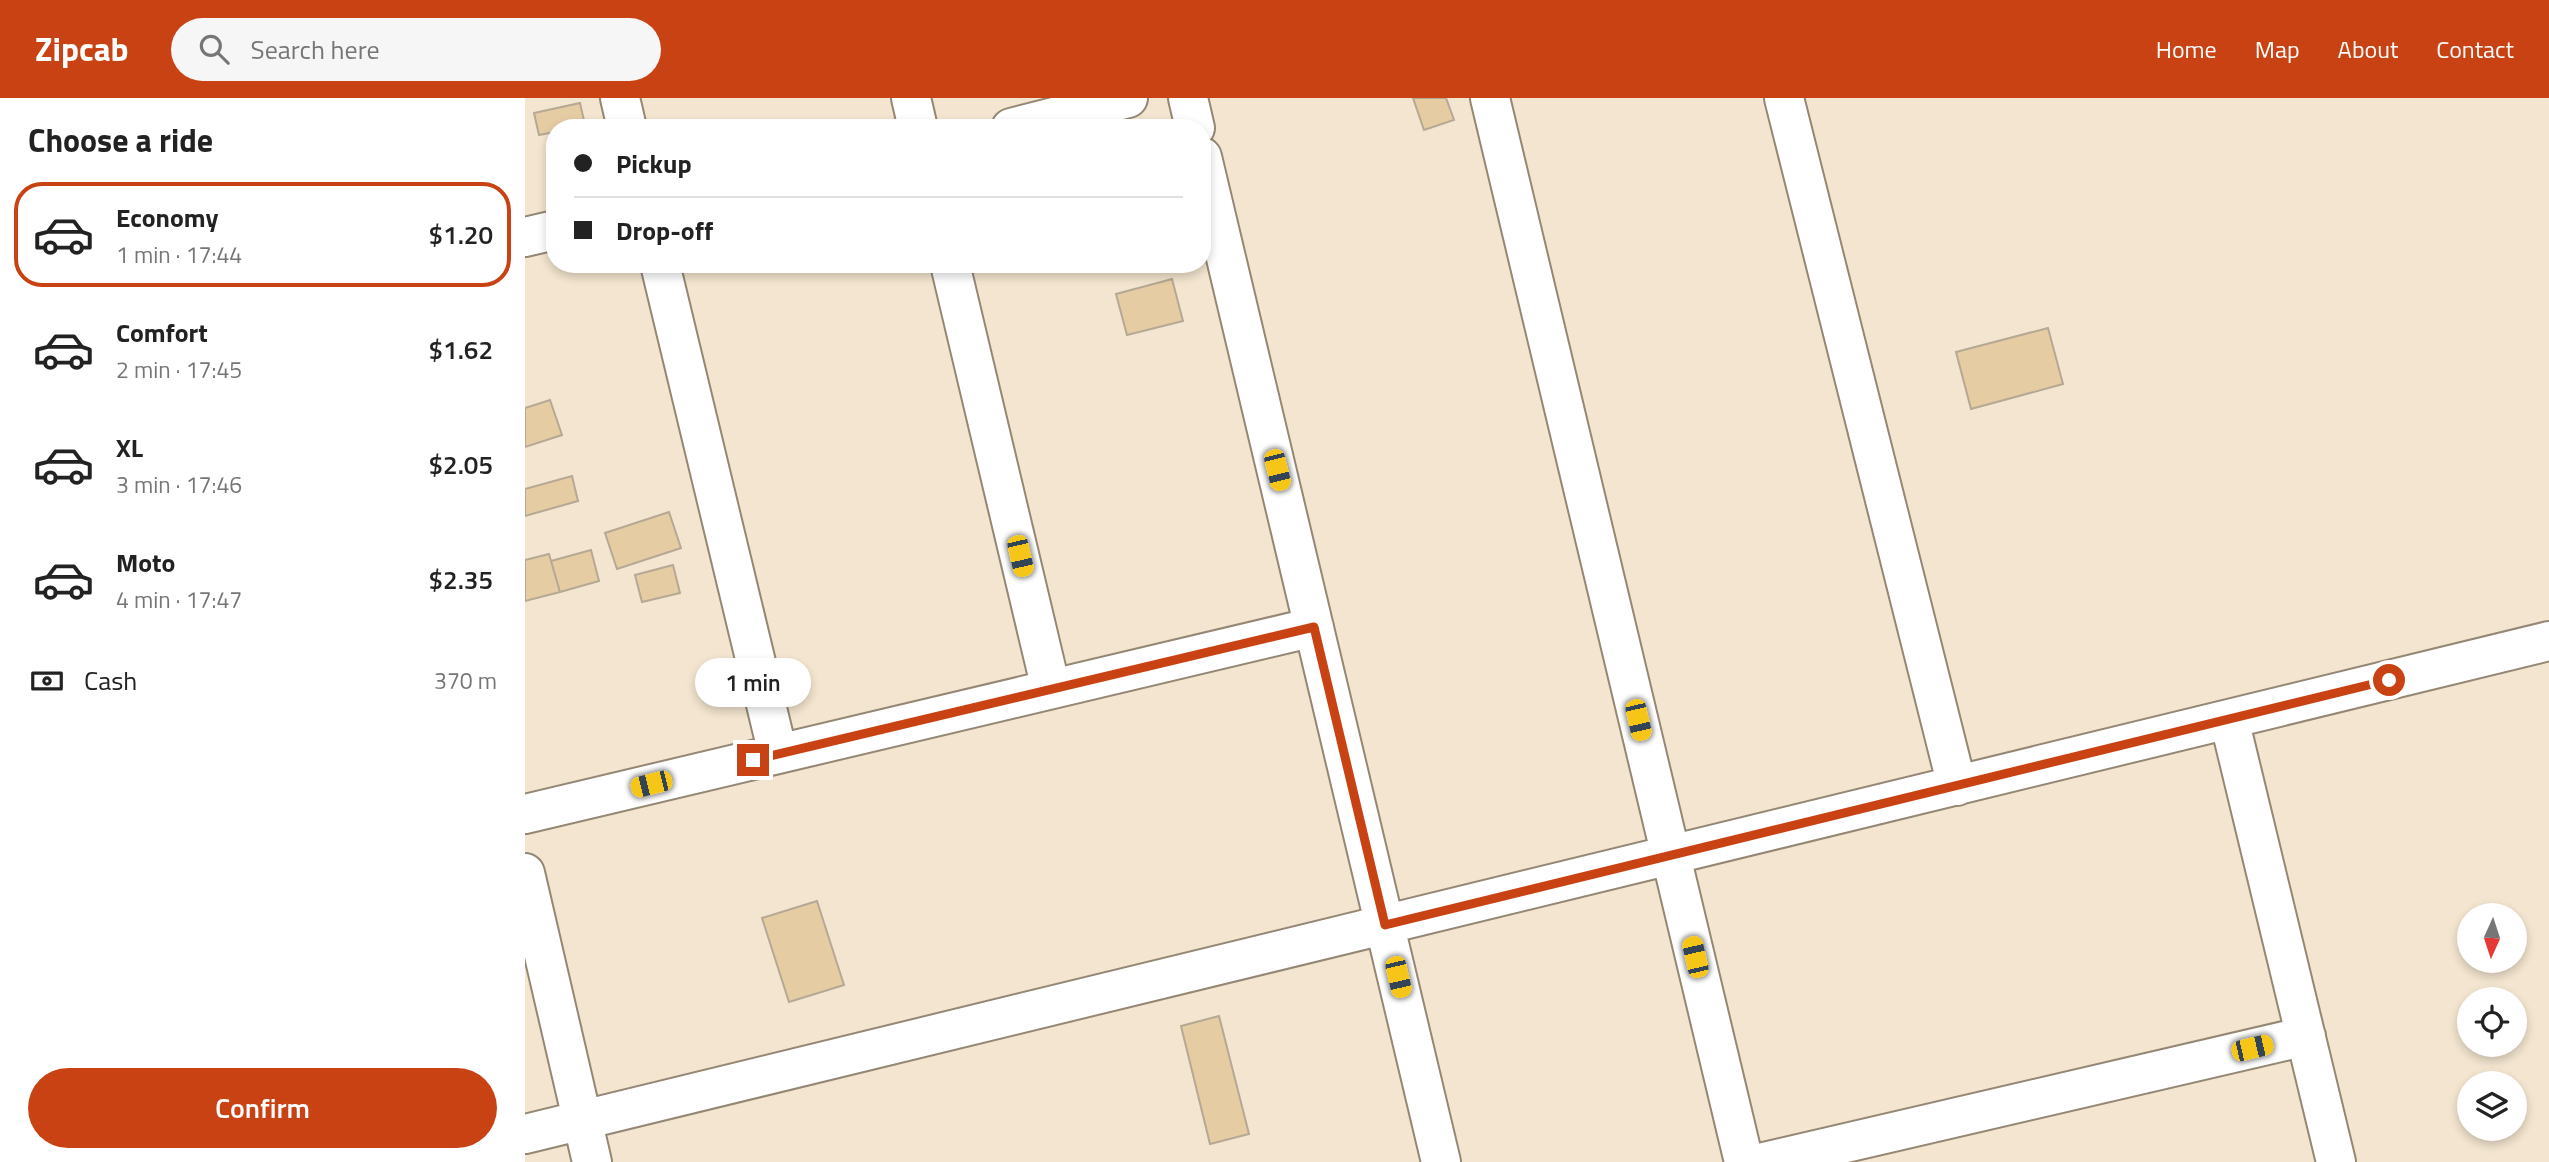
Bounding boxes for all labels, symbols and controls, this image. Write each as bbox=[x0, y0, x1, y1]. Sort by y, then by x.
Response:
search box bbox=[171, 18, 661, 81]
text: Zipcab bbox=[35, 24, 129, 74]
icon: search bbox=[195, 30, 233, 68]
text: Search here bbox=[251, 30, 380, 69]
text: Home bbox=[2156, 31, 2217, 67]
text: Map bbox=[2255, 31, 2300, 67]
text: About bbox=[2338, 31, 2398, 67]
text: Contact bbox=[2436, 31, 2514, 67]
text: Choose a ride bbox=[28, 116, 213, 164]
text: Pickup bbox=[616, 144, 692, 183]
text: Economy bbox=[116, 198, 218, 237]
icon: car bbox=[32, 203, 95, 266]
text: Drop-off bbox=[616, 211, 713, 250]
text: $1.20 bbox=[429, 215, 493, 254]
text: 1 min · 17:44 bbox=[116, 237, 242, 272]
text: Comfort bbox=[116, 313, 208, 352]
icon: car bbox=[32, 318, 95, 381]
text: $1.62 bbox=[429, 330, 493, 369]
text: 2 min · 17:45 bbox=[116, 352, 242, 387]
text: XL bbox=[116, 428, 143, 467]
icon: car bbox=[32, 433, 95, 496]
text: $2.05 bbox=[429, 445, 493, 484]
car bbox=[1262, 447, 1293, 493]
text: 3 min · 17:46 bbox=[116, 467, 242, 502]
car bbox=[1006, 533, 1035, 579]
text: Moto bbox=[116, 543, 175, 582]
icon: car bbox=[32, 548, 95, 611]
text: $2.35 bbox=[429, 560, 493, 599]
text: 4 min · 17:47 bbox=[116, 582, 242, 617]
callout: 1 min bbox=[695, 658, 811, 708]
text: Cash bbox=[84, 661, 137, 700]
icon: cash bbox=[28, 662, 66, 700]
text: 370 m bbox=[434, 663, 497, 698]
route start bbox=[2373, 664, 2405, 696]
text: 1 min bbox=[725, 665, 781, 700]
car bbox=[1624, 697, 1653, 743]
route end bbox=[737, 744, 769, 776]
car bbox=[629, 769, 674, 799]
north arrow bbox=[2457, 903, 2527, 973]
map controls bbox=[2457, 903, 2527, 1141]
car bbox=[1681, 934, 1710, 980]
car bbox=[1384, 954, 1413, 1000]
button: locate bbox=[2457, 987, 2527, 1057]
car bbox=[2230, 1033, 2275, 1063]
button: Confirm bbox=[28, 1068, 497, 1148]
button: layers bbox=[2457, 1071, 2527, 1141]

